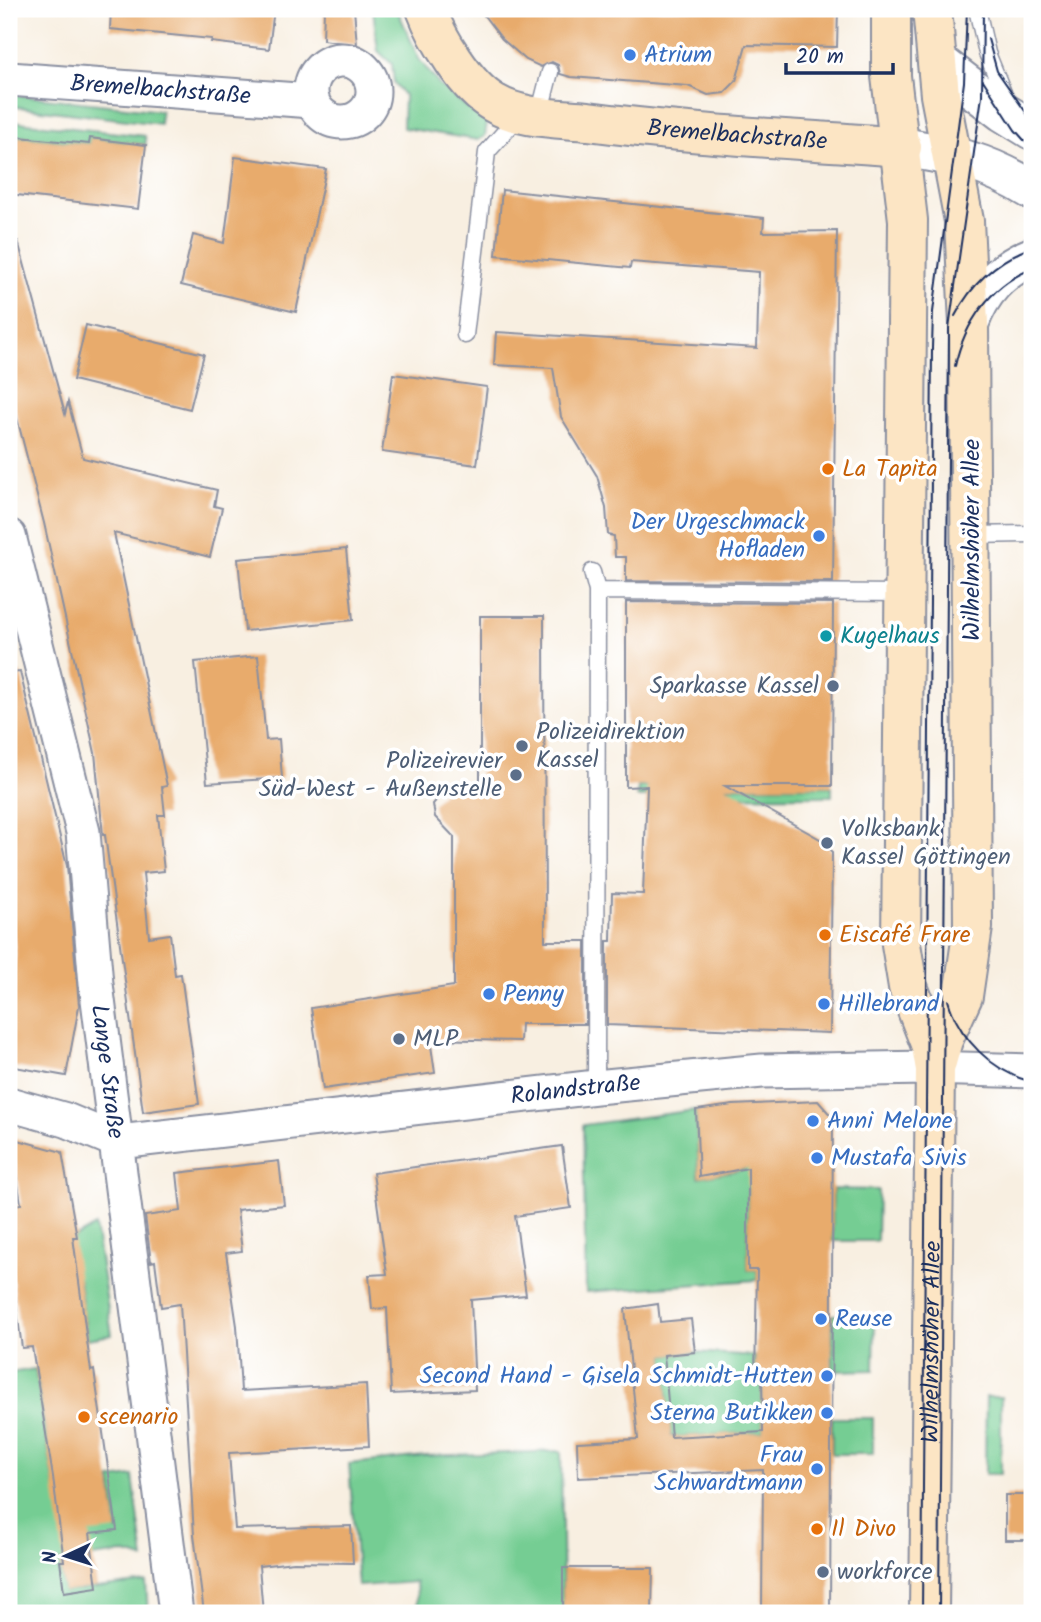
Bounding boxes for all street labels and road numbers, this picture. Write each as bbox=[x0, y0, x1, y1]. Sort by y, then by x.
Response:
street label: Bremelbachstraße bbox=[69, 64, 252, 116]
street label: Bremelbachstraße bbox=[645, 109, 829, 161]
street label: Wilhelmshöher Allee bbox=[953, 439, 992, 641]
street label: Lange Straße bbox=[79, 1002, 135, 1141]
street label: Rolandstraße bbox=[508, 1063, 642, 1116]
street label: Wilhelmshöher Allee bbox=[911, 1240, 953, 1443]

